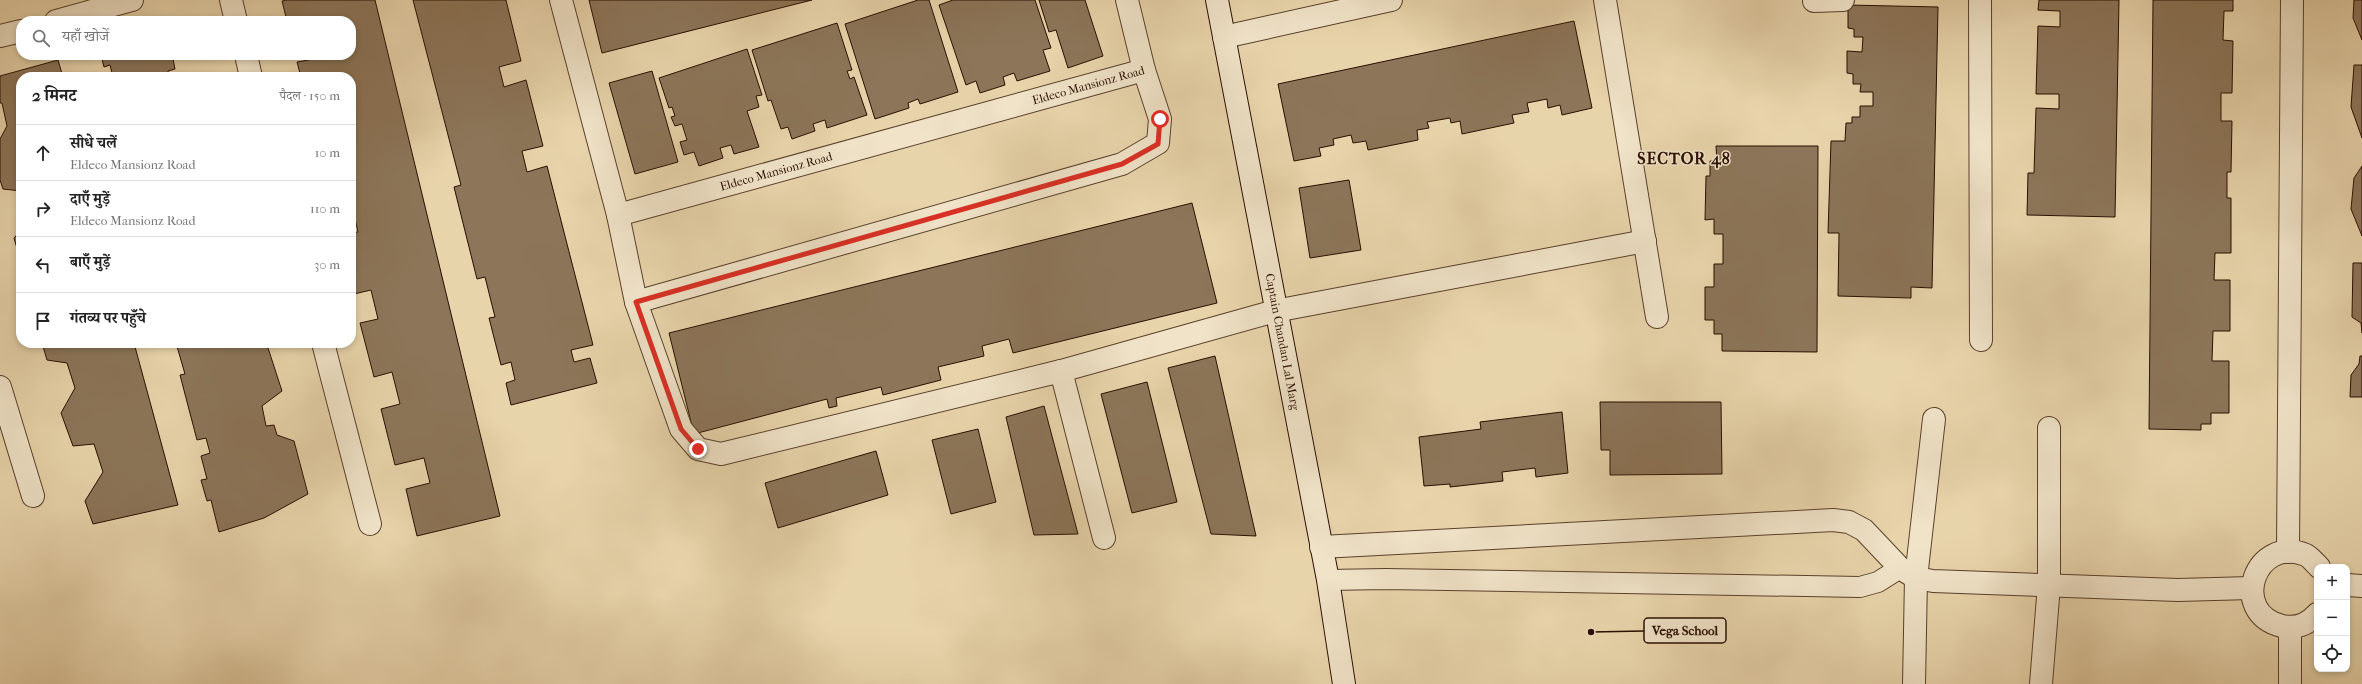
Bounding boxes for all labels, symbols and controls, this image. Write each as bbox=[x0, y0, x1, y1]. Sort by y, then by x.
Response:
search box bbox=[16, 16, 356, 60]
icon: search bbox=[30, 27, 52, 49]
text: यहाँ खोजें bbox=[62, 27, 109, 45]
street label: Eldeco Mansionz Road bbox=[1031, 63, 1147, 107]
text: 2 मिनट bbox=[32, 85, 77, 105]
text: पैदल · 150 m bbox=[280, 88, 340, 103]
route start bbox=[1151, 110, 1169, 128]
text: सीधे चलें bbox=[70, 134, 117, 152]
icon: ahead bbox=[32, 142, 54, 164]
text: 10 m bbox=[315, 145, 340, 160]
street label: Eldeco Mansionz Road bbox=[718, 149, 834, 194]
district label: SECTOR 48 bbox=[1637, 149, 1731, 169]
text: Eldeco Mansionz Road bbox=[70, 157, 196, 172]
text: दाएँ मुड़ें bbox=[70, 190, 110, 208]
icon: right bbox=[32, 198, 54, 220]
text: 110 m bbox=[310, 201, 340, 216]
text: Eldeco Mansionz Road bbox=[70, 213, 196, 228]
text: बाएँ मुड़ें bbox=[70, 253, 110, 271]
icon: left bbox=[32, 254, 54, 276]
text: 30 m bbox=[314, 257, 340, 272]
street label: Captain Chandan Lal Marg bbox=[1262, 272, 1302, 412]
text: गंतव्य पर पहुँचे bbox=[70, 309, 146, 327]
icon: arrive bbox=[32, 310, 54, 332]
route end bbox=[689, 440, 707, 458]
map controls bbox=[2314, 564, 2350, 672]
button: + bbox=[2314, 564, 2350, 600]
button: − bbox=[2314, 600, 2350, 636]
callout: Vega School bbox=[1644, 618, 1726, 643]
text: Vega School bbox=[1651, 623, 1719, 639]
button: locate bbox=[2314, 636, 2350, 672]

